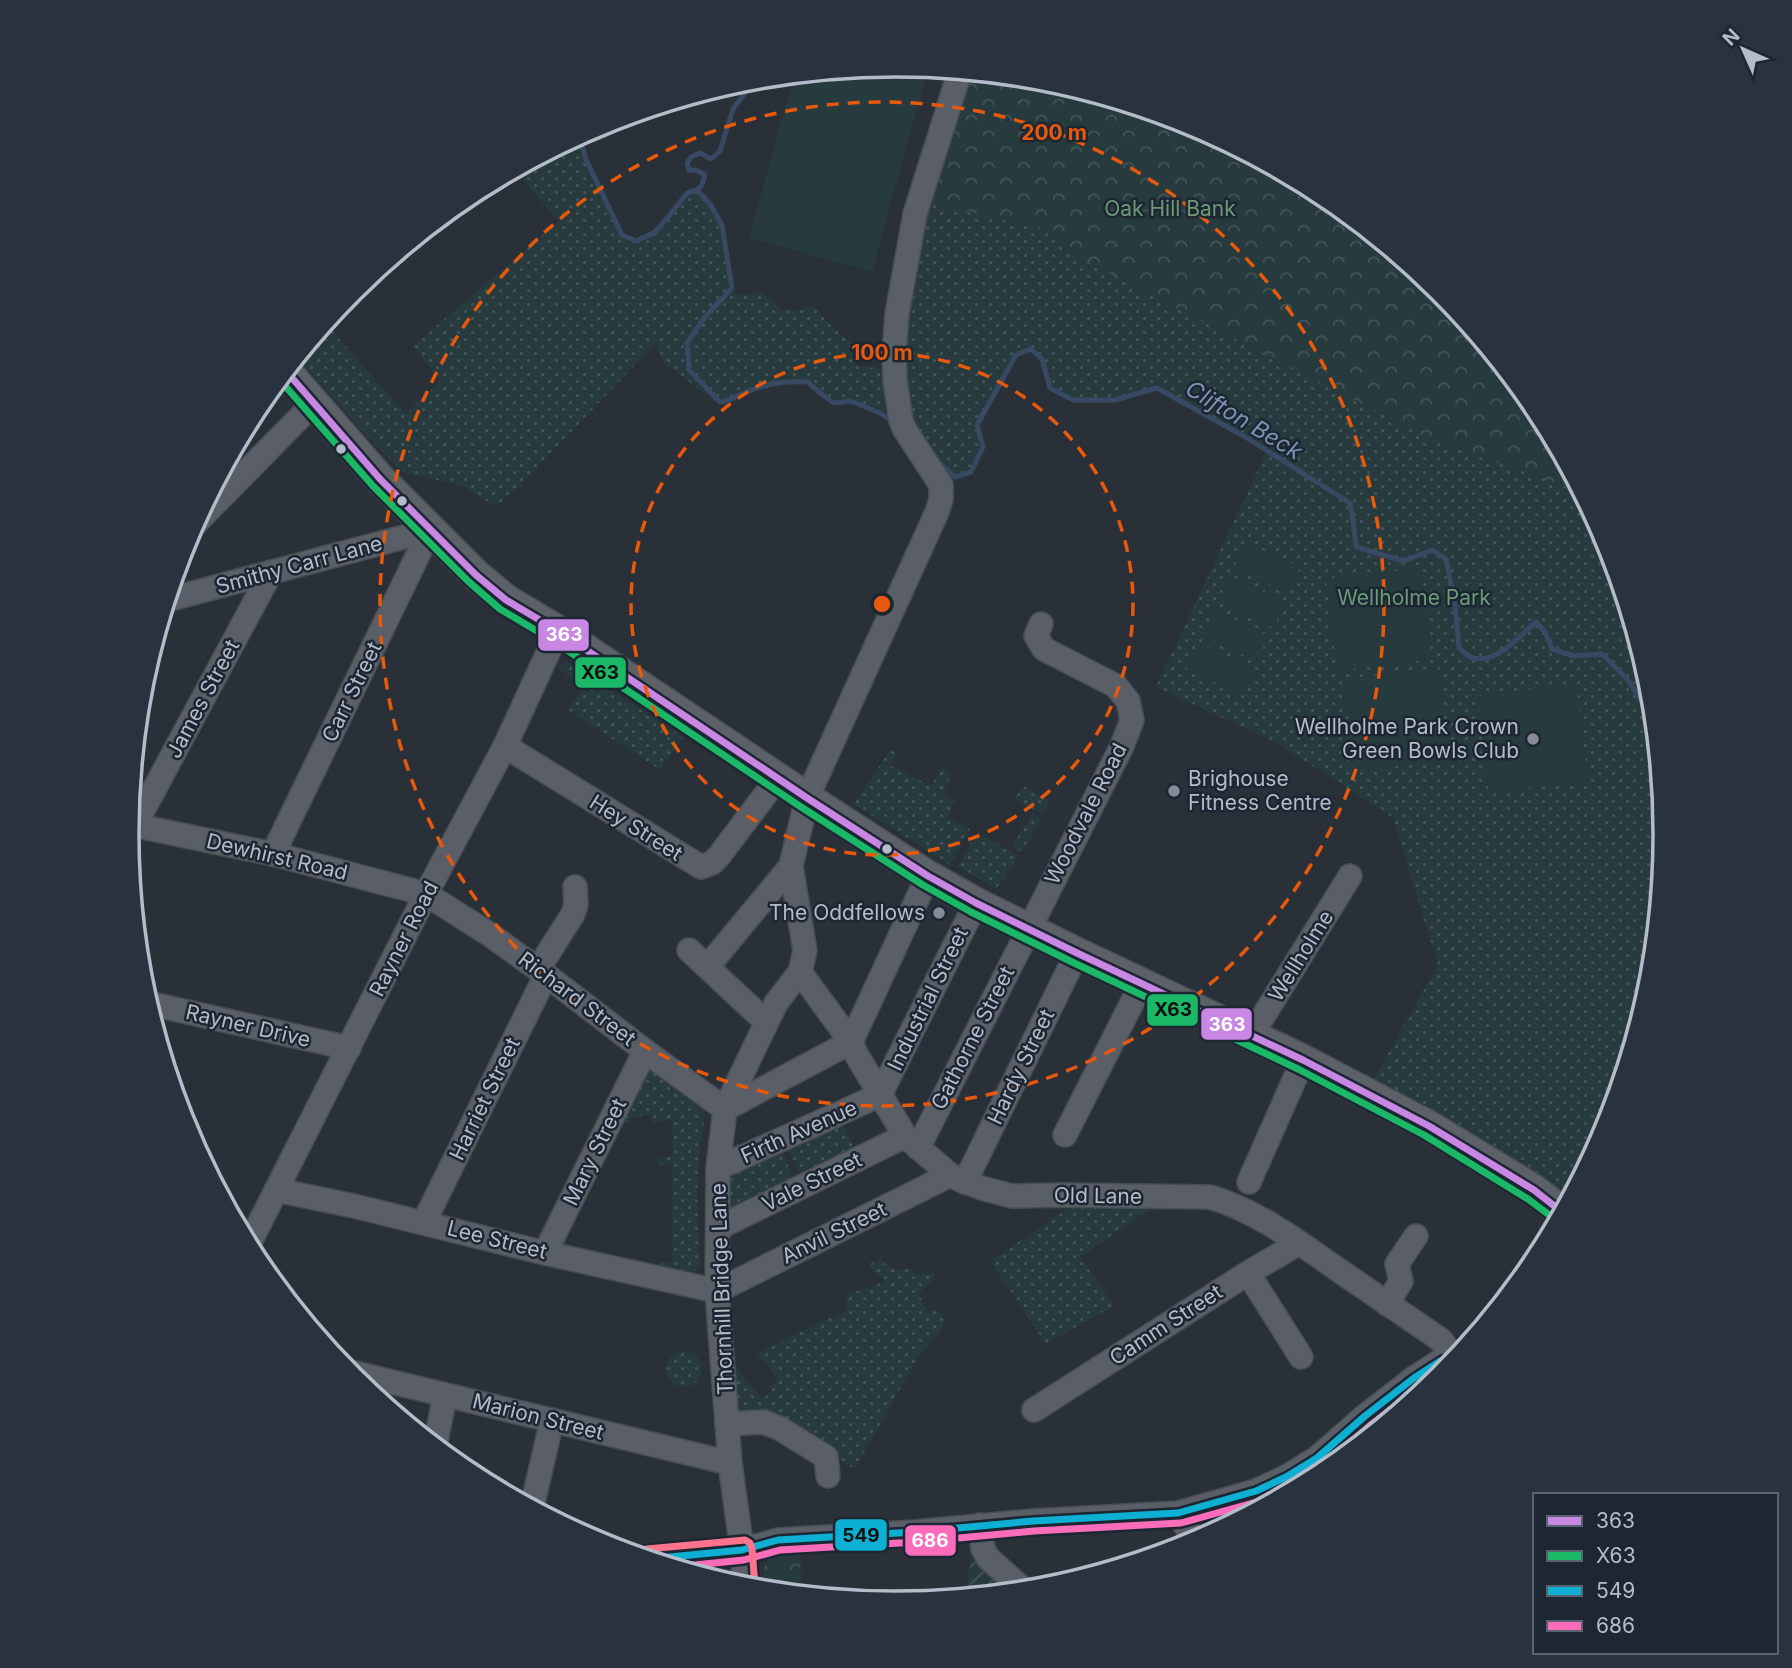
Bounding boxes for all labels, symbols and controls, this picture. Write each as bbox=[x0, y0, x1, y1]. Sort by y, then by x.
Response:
north arrow bbox=[1708, 14, 1778, 84]
text: N bbox=[1718, 24, 1745, 51]
text: 200 m bbox=[1021, 120, 1087, 145]
park label: Oak Hill Bank bbox=[1104, 196, 1236, 221]
text: 100 m bbox=[851, 340, 913, 365]
water label: Clifton Beck bbox=[1181, 374, 1308, 466]
unlabelled marker bbox=[334, 442, 348, 456]
unlabelled marker bbox=[395, 494, 409, 508]
street label: Smithy Carr Lane bbox=[213, 530, 385, 599]
park label: Wellholme Park bbox=[1337, 585, 1491, 610]
centre of rings bbox=[870, 592, 894, 616]
line badge: 363 bbox=[537, 618, 590, 652]
text: 363 bbox=[546, 623, 582, 646]
street label: James Street bbox=[161, 635, 244, 762]
street label: Carr Street bbox=[317, 637, 387, 746]
line badge: X63 bbox=[574, 656, 627, 689]
text: X63 bbox=[581, 661, 619, 684]
place label: Wellholme Park Crown Green Bowls Club bbox=[1295, 714, 1519, 763]
marker: Wellholme Park Crown Green Bowls Club bbox=[1525, 731, 1541, 747]
street label: Woodvale Road bbox=[1039, 739, 1132, 889]
place label: Brighouse Fitness Centre bbox=[1188, 766, 1332, 815]
marker: Brighouse Fitness Centre bbox=[1166, 783, 1182, 799]
street label: Hey Street bbox=[585, 789, 687, 866]
street label: Dewhirst Road bbox=[204, 828, 350, 885]
unlabelled marker bbox=[880, 842, 894, 856]
street label: Rayner Road bbox=[364, 877, 443, 1001]
place label: The Oddfellows bbox=[769, 900, 925, 925]
marker: The Oddfellows bbox=[931, 905, 947, 921]
street label: Wellholme bbox=[1263, 906, 1338, 1006]
street label: Industrial Street bbox=[882, 923, 973, 1075]
street label: Richard Street bbox=[514, 946, 641, 1051]
street label: Gathorne Street bbox=[926, 962, 1019, 1114]
line badge: X63 bbox=[1146, 993, 1199, 1027]
text: X63 bbox=[1154, 998, 1192, 1021]
street label: Rayner Drive bbox=[183, 999, 313, 1052]
street label: Hardy Street bbox=[982, 1005, 1059, 1128]
line badge: 363 bbox=[1200, 1007, 1253, 1041]
text: 363 bbox=[1209, 1013, 1245, 1036]
street label: Harriet Street bbox=[444, 1033, 525, 1164]
street label: Mary Street bbox=[558, 1094, 631, 1209]
street label: Firth Avenue bbox=[737, 1095, 861, 1168]
street label: Vale Street bbox=[758, 1147, 866, 1216]
street label: Old Lane bbox=[1054, 1182, 1142, 1209]
street label: Thornhill Bridge Lane bbox=[705, 1183, 738, 1395]
street label: Anvil Street bbox=[777, 1196, 890, 1269]
street label: Lee Street bbox=[445, 1215, 550, 1264]
street label: Camm Street bbox=[1105, 1279, 1227, 1370]
street label: Marion Street bbox=[470, 1388, 606, 1445]
legend bbox=[1533, 1493, 1778, 1654]
text: 363 bbox=[1596, 1508, 1635, 1533]
line badge: 549 bbox=[834, 1518, 888, 1552]
text: 549 bbox=[842, 1524, 880, 1547]
line badge: 686 bbox=[904, 1524, 957, 1557]
text: 686 bbox=[911, 1529, 949, 1552]
text: X63 bbox=[1596, 1543, 1636, 1568]
text: 549 bbox=[1596, 1578, 1635, 1603]
text: 686 bbox=[1596, 1613, 1635, 1638]

